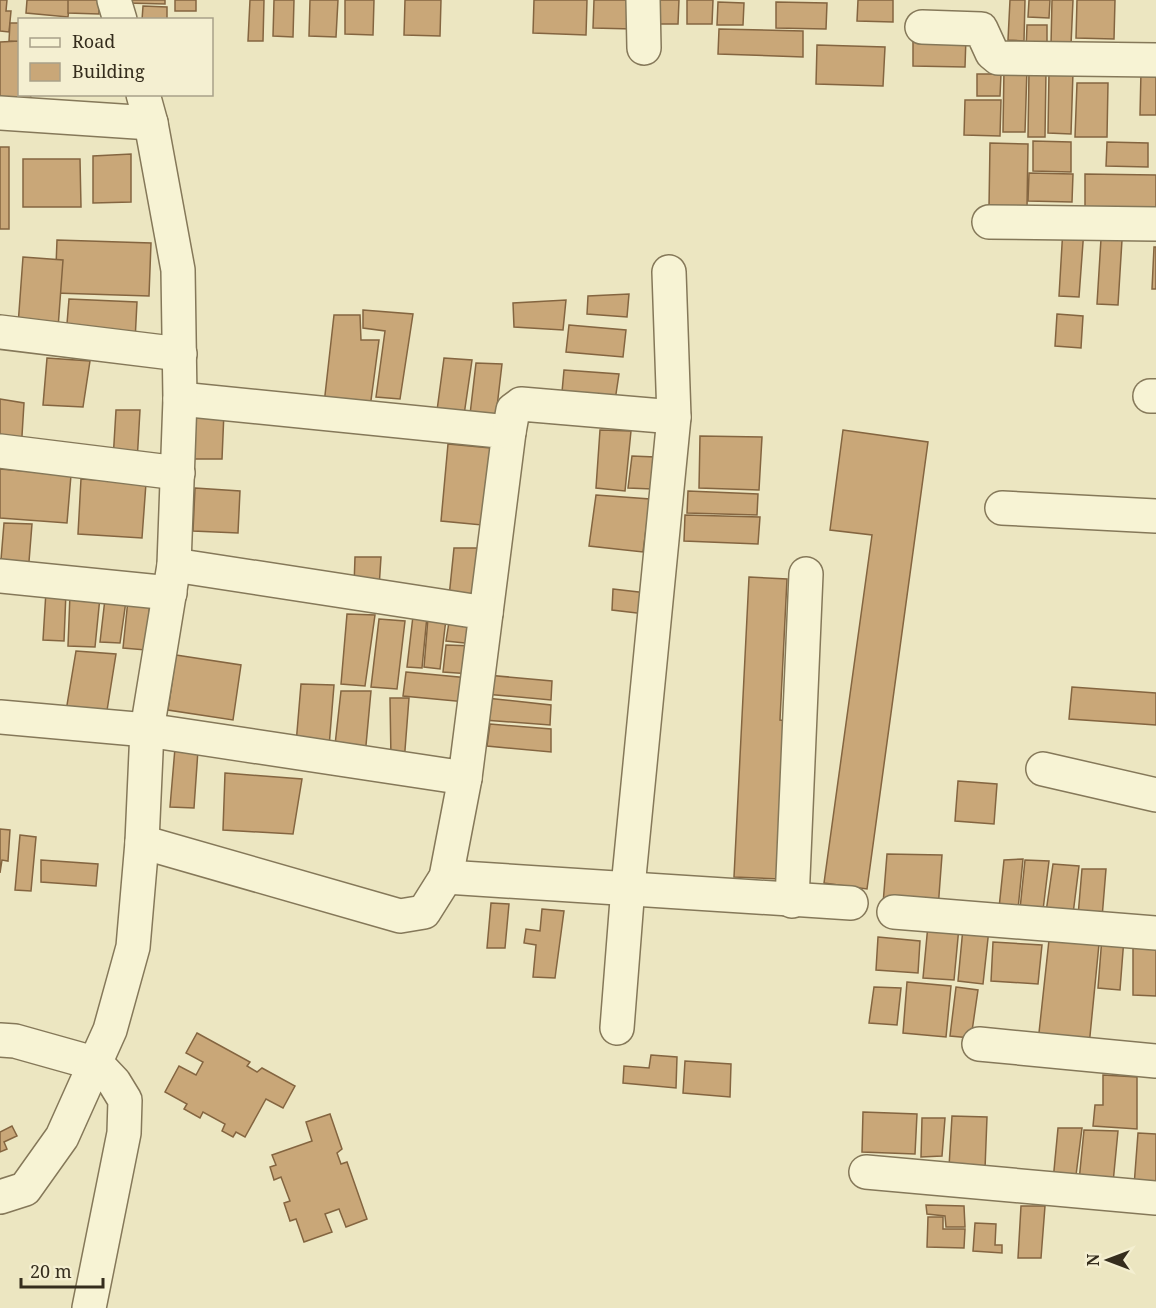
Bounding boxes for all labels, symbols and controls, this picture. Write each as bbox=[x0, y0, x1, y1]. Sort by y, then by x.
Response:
legend bbox=[18, 18, 213, 96]
text: Road bbox=[72, 29, 115, 53]
text: Building bbox=[72, 59, 145, 83]
north arrow bbox=[1078, 1230, 1138, 1290]
scale bar bbox=[21, 1251, 104, 1289]
text: N bbox=[1082, 1253, 1104, 1266]
text: 20 m bbox=[30, 1259, 72, 1283]

